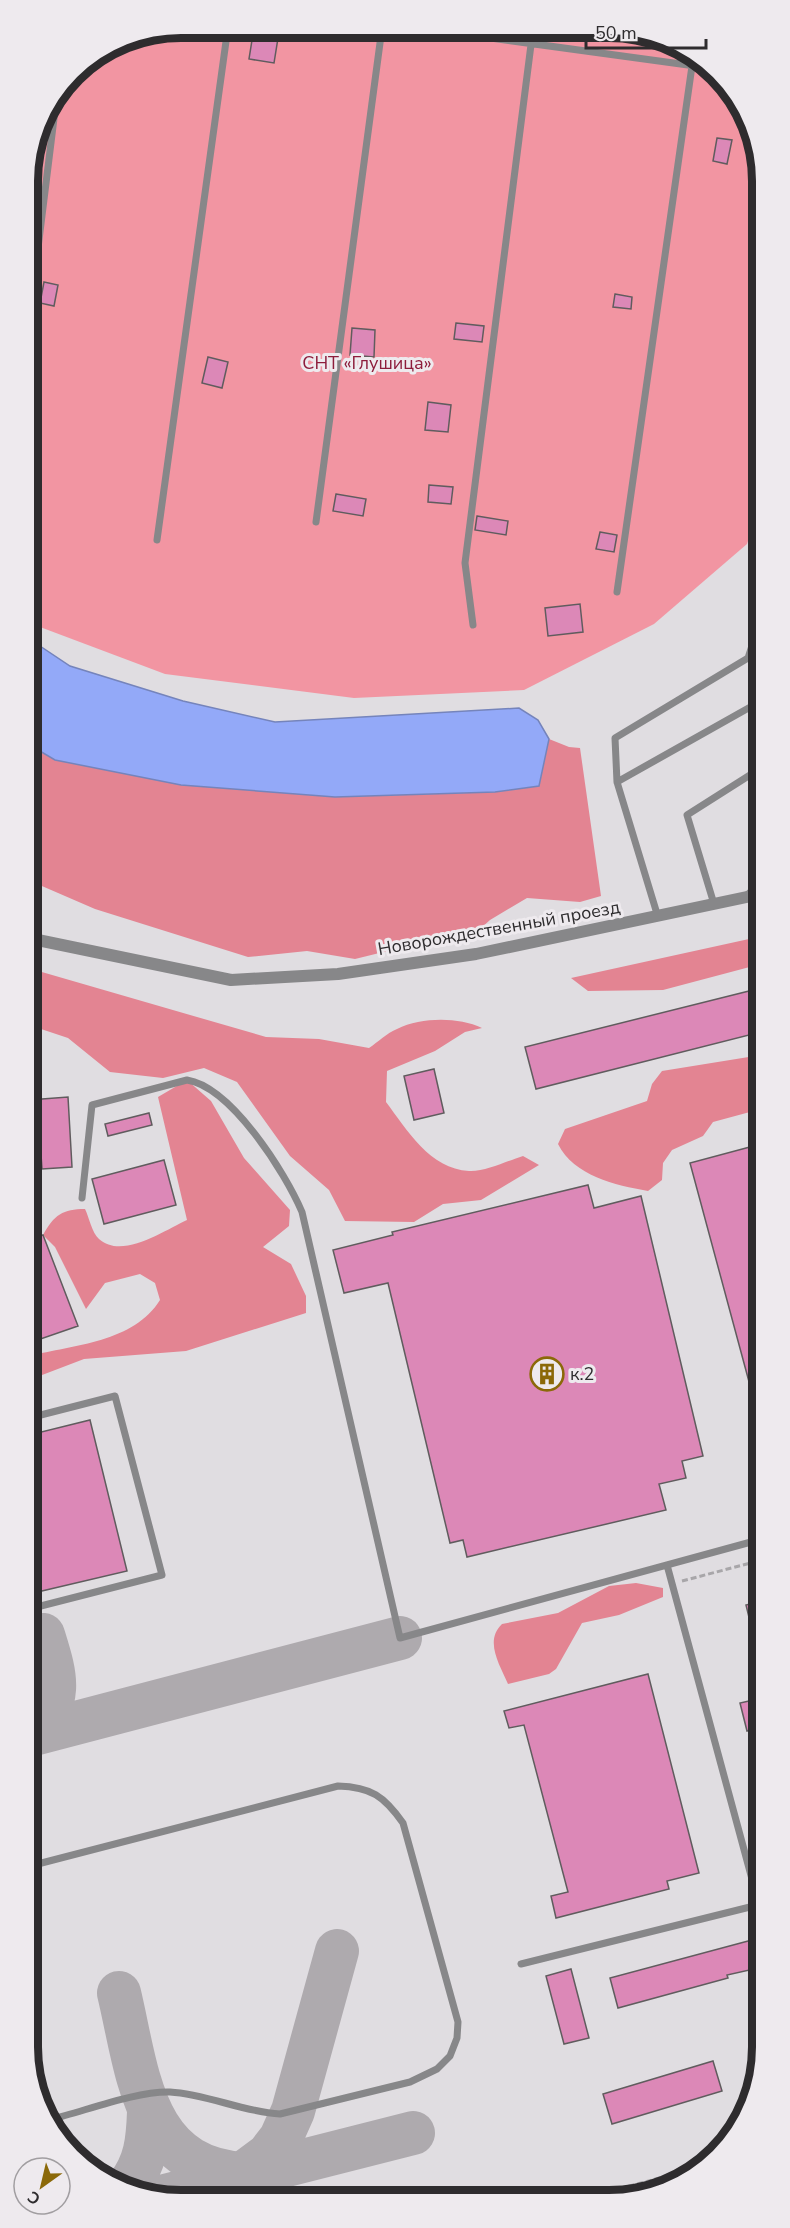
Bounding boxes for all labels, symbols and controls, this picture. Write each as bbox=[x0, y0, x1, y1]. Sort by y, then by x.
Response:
scale bar bbox=[586, 12, 706, 50]
text: 50 m bbox=[595, 21, 637, 45]
park label: СНТ «Глушица» bbox=[302, 351, 432, 375]
street label: Новорождественный проезд bbox=[376, 895, 622, 961]
building icon: к.2 bbox=[529, 1356, 565, 1392]
place label: к.2 bbox=[570, 1362, 594, 1386]
north arrow bbox=[12, 2156, 72, 2216]
text: С bbox=[23, 2185, 45, 2210]

